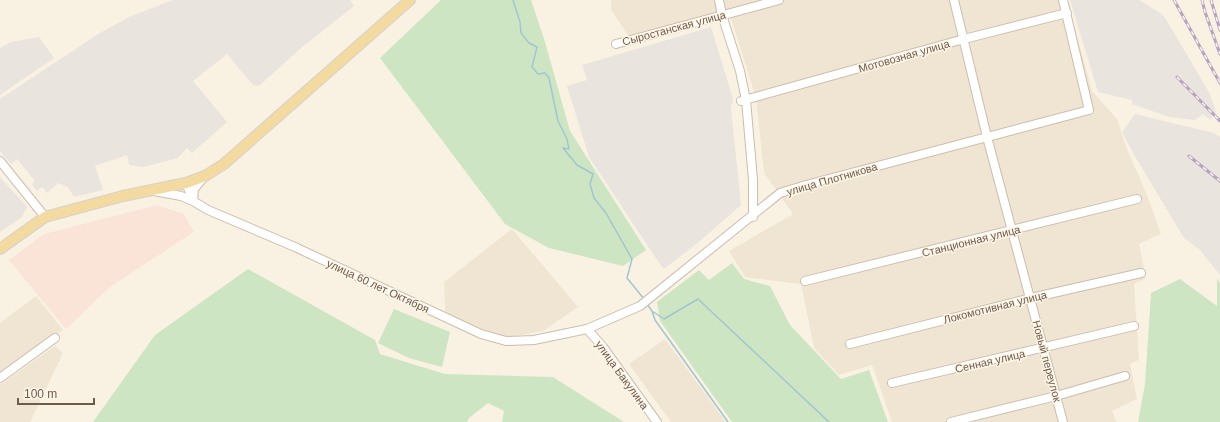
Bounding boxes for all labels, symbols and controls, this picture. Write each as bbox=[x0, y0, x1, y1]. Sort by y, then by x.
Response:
street label: Сыростанская улица bbox=[621, 8, 728, 48]
street label: Мотовозная улица bbox=[857, 37, 952, 75]
street label: улица Плотникова bbox=[785, 160, 880, 198]
street label: Станционная улица bbox=[920, 223, 1022, 259]
street label: улица 60 лет Октября bbox=[325, 257, 431, 315]
street label: Локомотивная улица bbox=[942, 288, 1049, 326]
street label: Новый переулок bbox=[1030, 319, 1064, 403]
street label: улица Бакулина bbox=[593, 338, 651, 412]
street label: Сенная улица bbox=[954, 347, 1027, 375]
scale bar bbox=[18, 380, 94, 406]
text: 100 m bbox=[24, 387, 57, 401]

